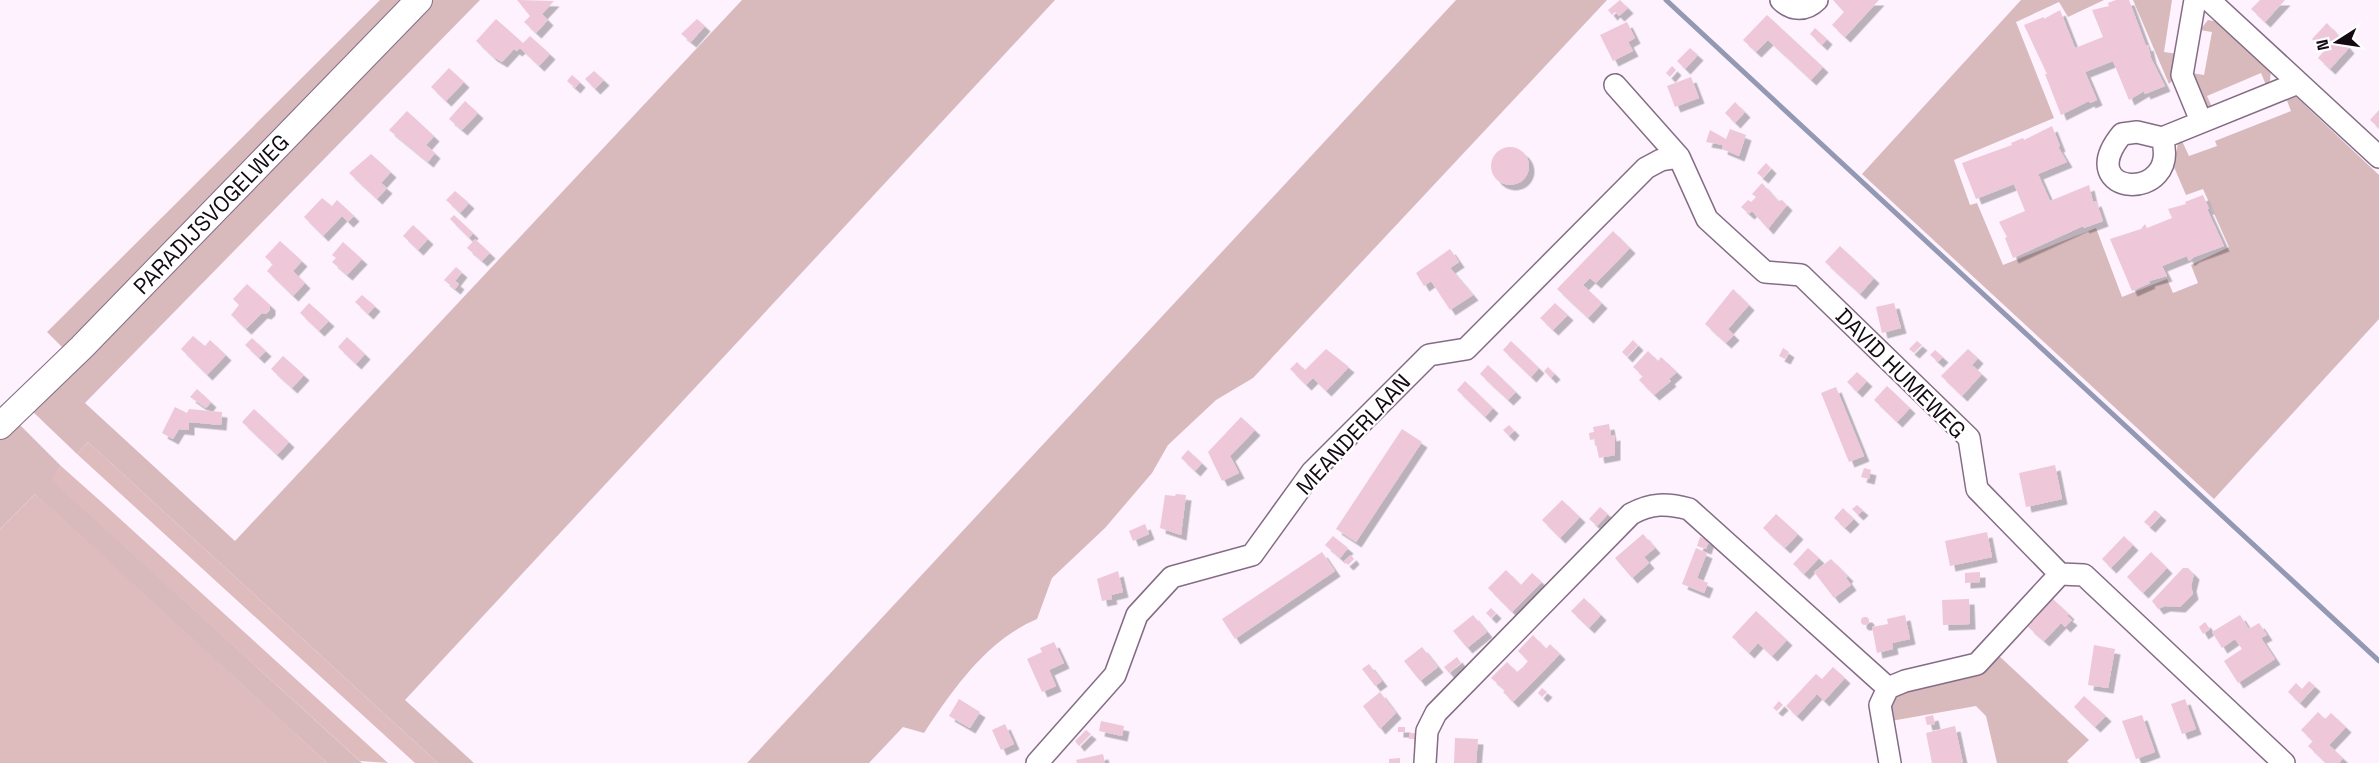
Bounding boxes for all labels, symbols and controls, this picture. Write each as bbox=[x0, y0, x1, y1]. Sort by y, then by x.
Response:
north arrow bbox=[2307, 12, 2367, 72]
text: N bbox=[2311, 38, 2334, 52]
street label: PARADIJSVOGELWEG bbox=[127, 128, 295, 300]
street label: DAVID HUMEWEG bbox=[1830, 302, 1972, 444]
street label: MEANDERLAAN bbox=[1290, 368, 1416, 500]

